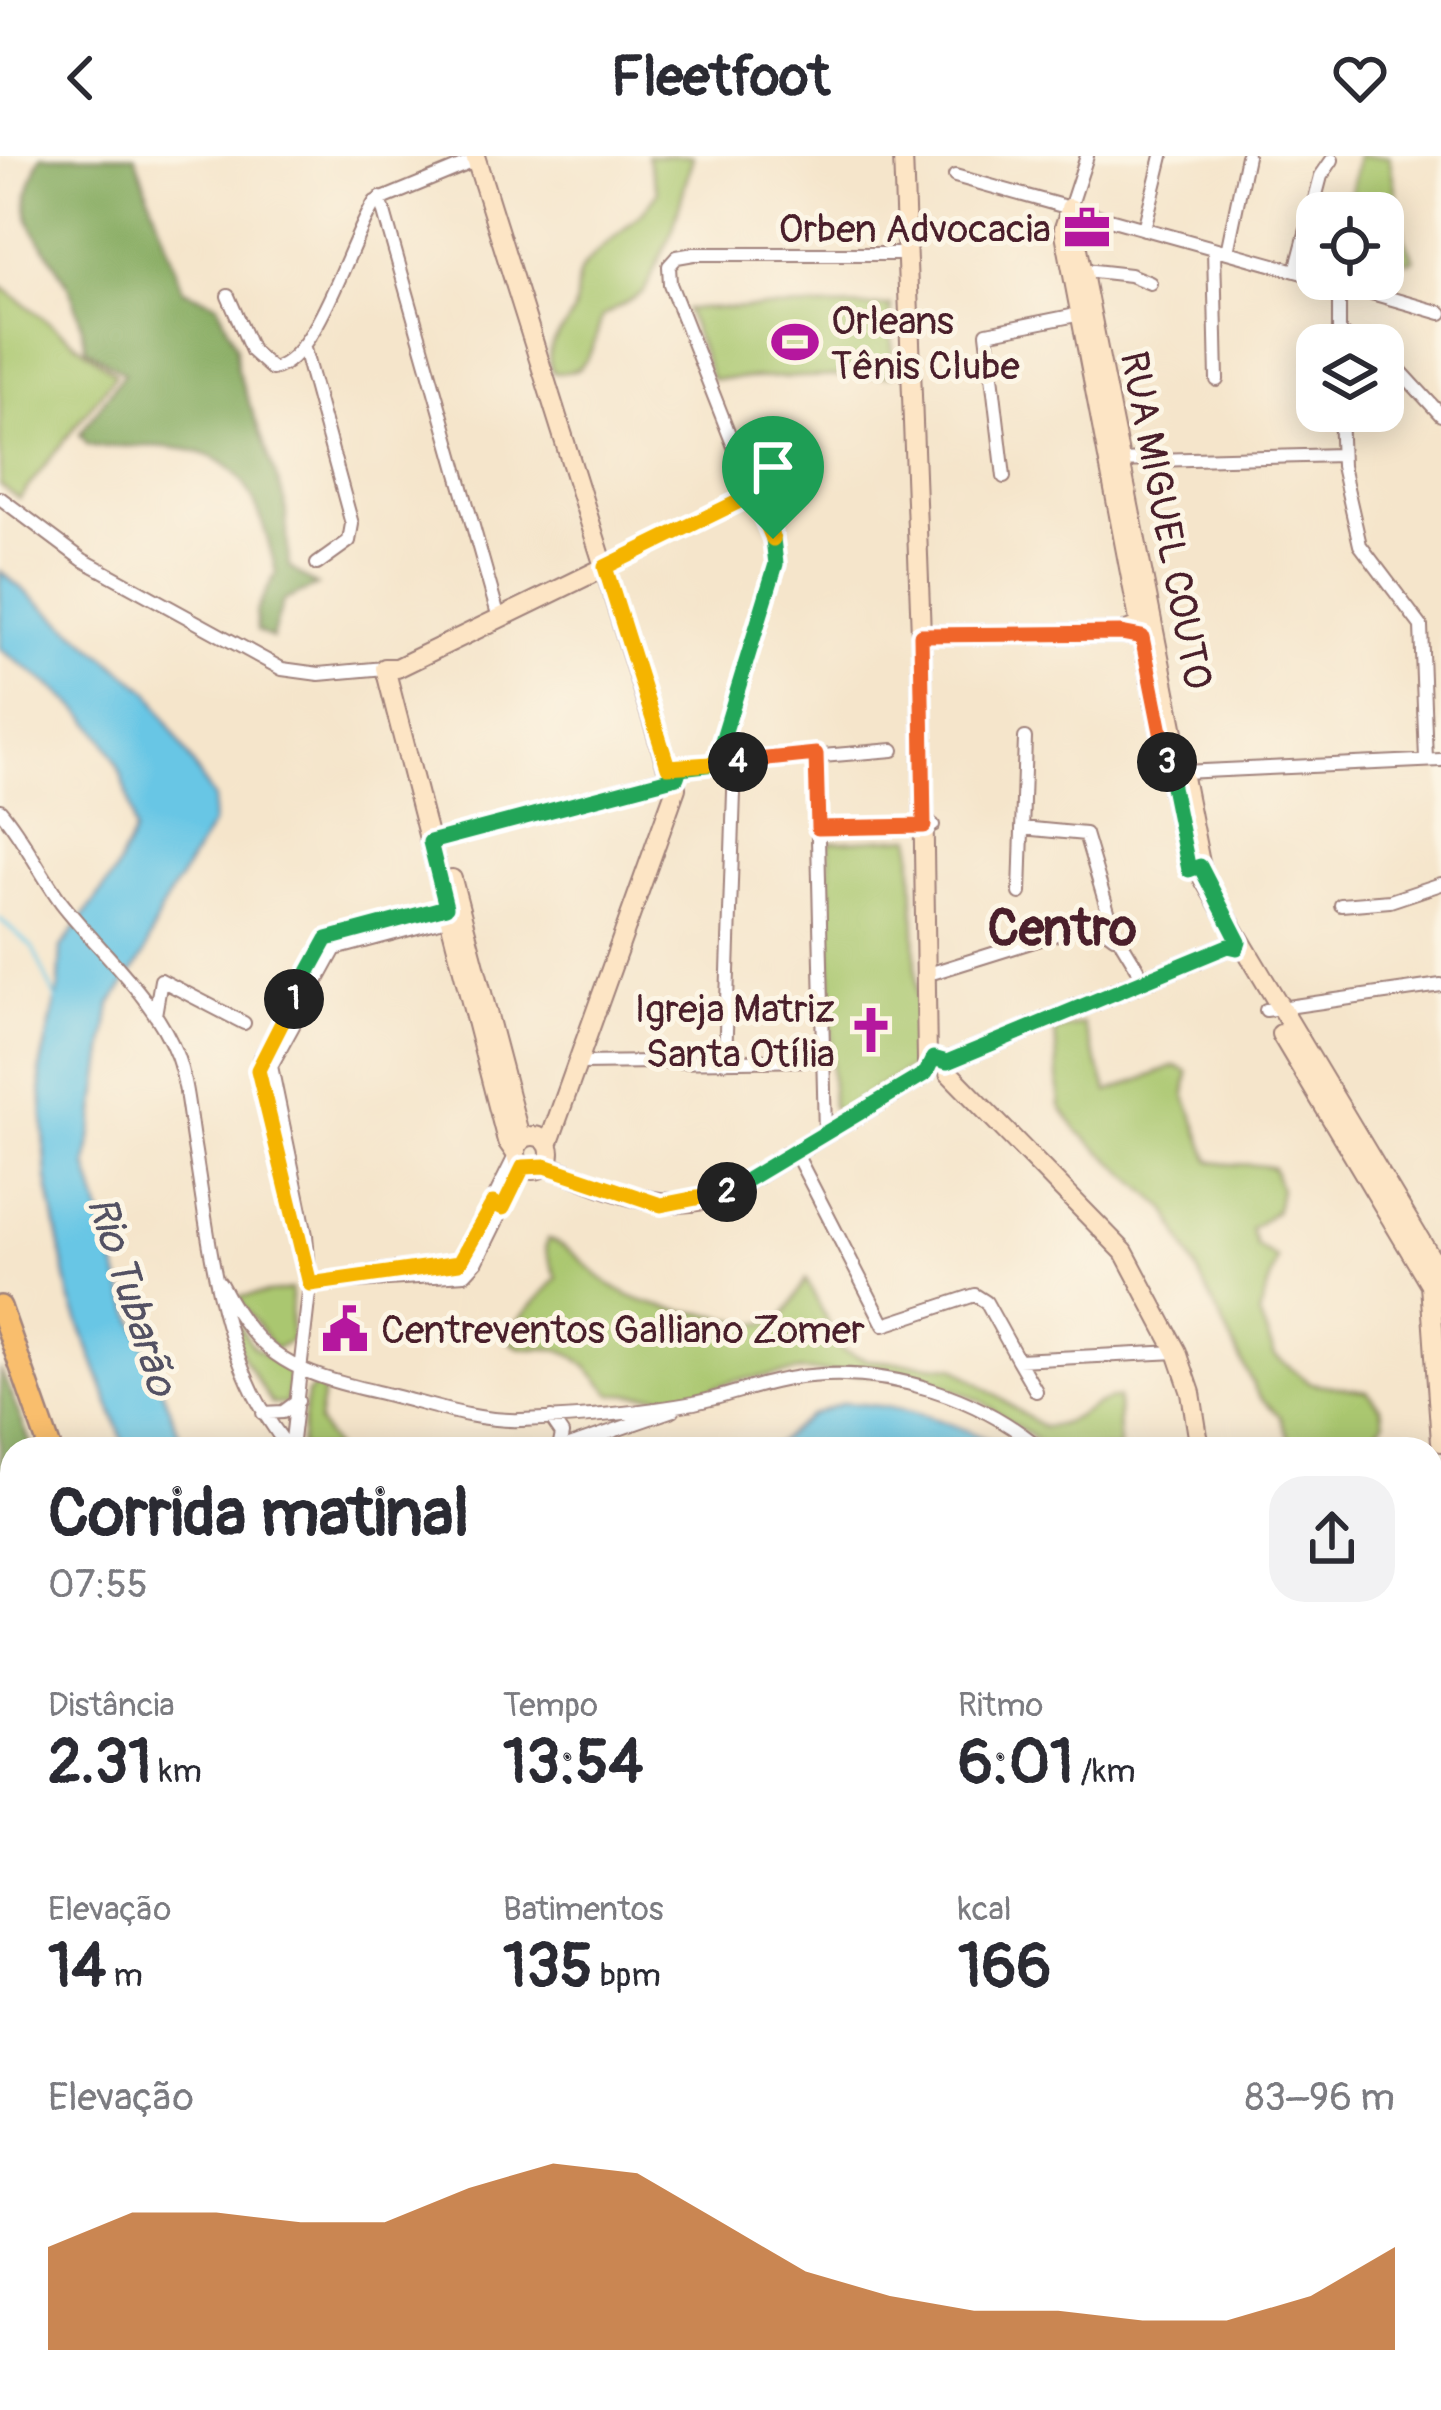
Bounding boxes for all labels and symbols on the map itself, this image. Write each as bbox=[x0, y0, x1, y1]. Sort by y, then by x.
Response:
office icon: Orben Advocacia bbox=[1062, 203, 1112, 253]
place label: Orben Advocacia bbox=[778, 205, 1051, 254]
place label: Orleans Tênis Clube bbox=[831, 297, 1020, 391]
sports icon: Orleans Tênis Clube bbox=[770, 317, 820, 367]
street label: RUA MIGUEL COUTO bbox=[1109, 347, 1222, 693]
pin bbox=[722, 416, 824, 539]
pin: 4 bbox=[708, 732, 768, 792]
pin: 3 bbox=[1137, 732, 1197, 792]
district label: Centro bbox=[987, 897, 1137, 961]
pin: 1 bbox=[264, 969, 324, 1029]
place label: Igreja Matriz Santa Otília bbox=[635, 985, 835, 1079]
church icon: Igreja Matriz Santa Otília bbox=[846, 1005, 896, 1055]
pin: 2 bbox=[697, 1162, 757, 1222]
water label: Rio Tubarão bbox=[75, 1190, 189, 1405]
public building icon: Centreventos Galliano Zomer bbox=[320, 1304, 370, 1354]
place label: Centreventos Galliano Zomer bbox=[381, 1306, 865, 1355]

